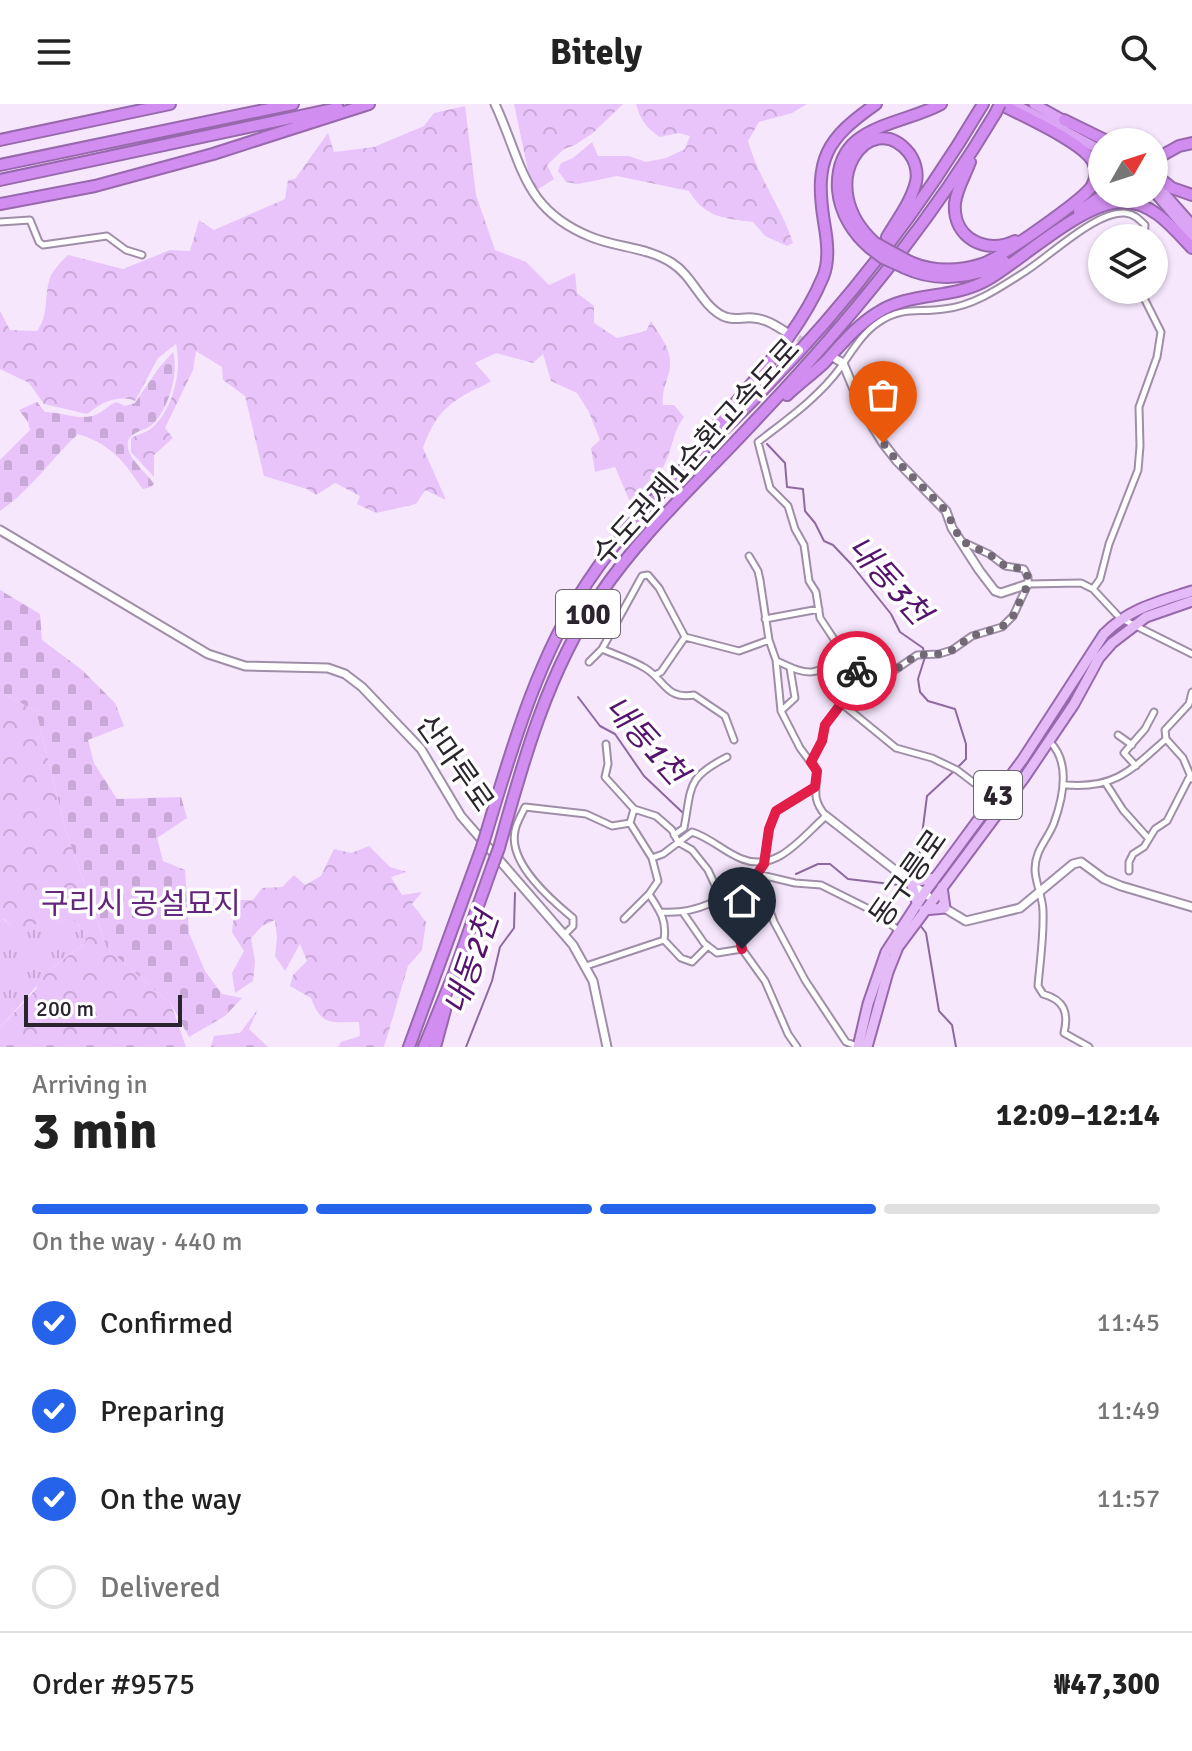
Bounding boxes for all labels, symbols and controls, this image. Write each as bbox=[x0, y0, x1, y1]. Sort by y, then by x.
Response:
icon: menu bbox=[32, 30, 76, 74]
text: Bitely bbox=[550, 30, 642, 75]
icon: search bbox=[1116, 30, 1160, 74]
north arrow bbox=[1088, 128, 1168, 208]
map controls bbox=[1088, 128, 1168, 304]
button: layers bbox=[1088, 224, 1168, 304]
street label: 수도권제1순환고속도로 bbox=[585, 331, 808, 573]
pin bbox=[849, 361, 917, 443]
icon: bag bbox=[861, 373, 905, 417]
water label: 내동3천 bbox=[839, 528, 941, 635]
road number: 100 bbox=[556, 590, 620, 638]
courier bbox=[817, 631, 897, 711]
icon: bike bbox=[835, 649, 879, 693]
water label: 내동1천 bbox=[596, 688, 698, 795]
street label: 산마루로 bbox=[408, 707, 501, 819]
road number: 43 bbox=[974, 771, 1022, 819]
street label: 동구릉로 bbox=[862, 822, 955, 934]
pin bbox=[708, 867, 776, 949]
icon: home bbox=[720, 879, 764, 923]
park label: 구리시 공설묘지 bbox=[41, 886, 241, 923]
water label: 내동2천 bbox=[436, 904, 508, 1019]
scale bar bbox=[24, 991, 182, 1027]
text: 200 m bbox=[36, 995, 94, 1022]
text: Arriving in bbox=[32, 1069, 148, 1101]
text: 12:09–12:14 bbox=[996, 1097, 1160, 1134]
text: 3 min bbox=[32, 1099, 158, 1163]
text: On the way · 440 m bbox=[32, 1226, 242, 1258]
icon: check bbox=[32, 1301, 76, 1345]
text: Confirmed bbox=[100, 1305, 233, 1342]
text: 11:45 bbox=[1097, 1307, 1160, 1339]
icon: check bbox=[32, 1389, 76, 1433]
text: Preparing bbox=[100, 1393, 225, 1430]
text: 11:49 bbox=[1097, 1395, 1160, 1427]
icon: check bbox=[32, 1477, 76, 1521]
text: On the way bbox=[100, 1481, 241, 1518]
text: 11:57 bbox=[1097, 1483, 1160, 1515]
text: Delivered bbox=[100, 1569, 221, 1606]
text: Order #9575 bbox=[32, 1666, 195, 1703]
text: ₩47,300 bbox=[1054, 1666, 1160, 1703]

